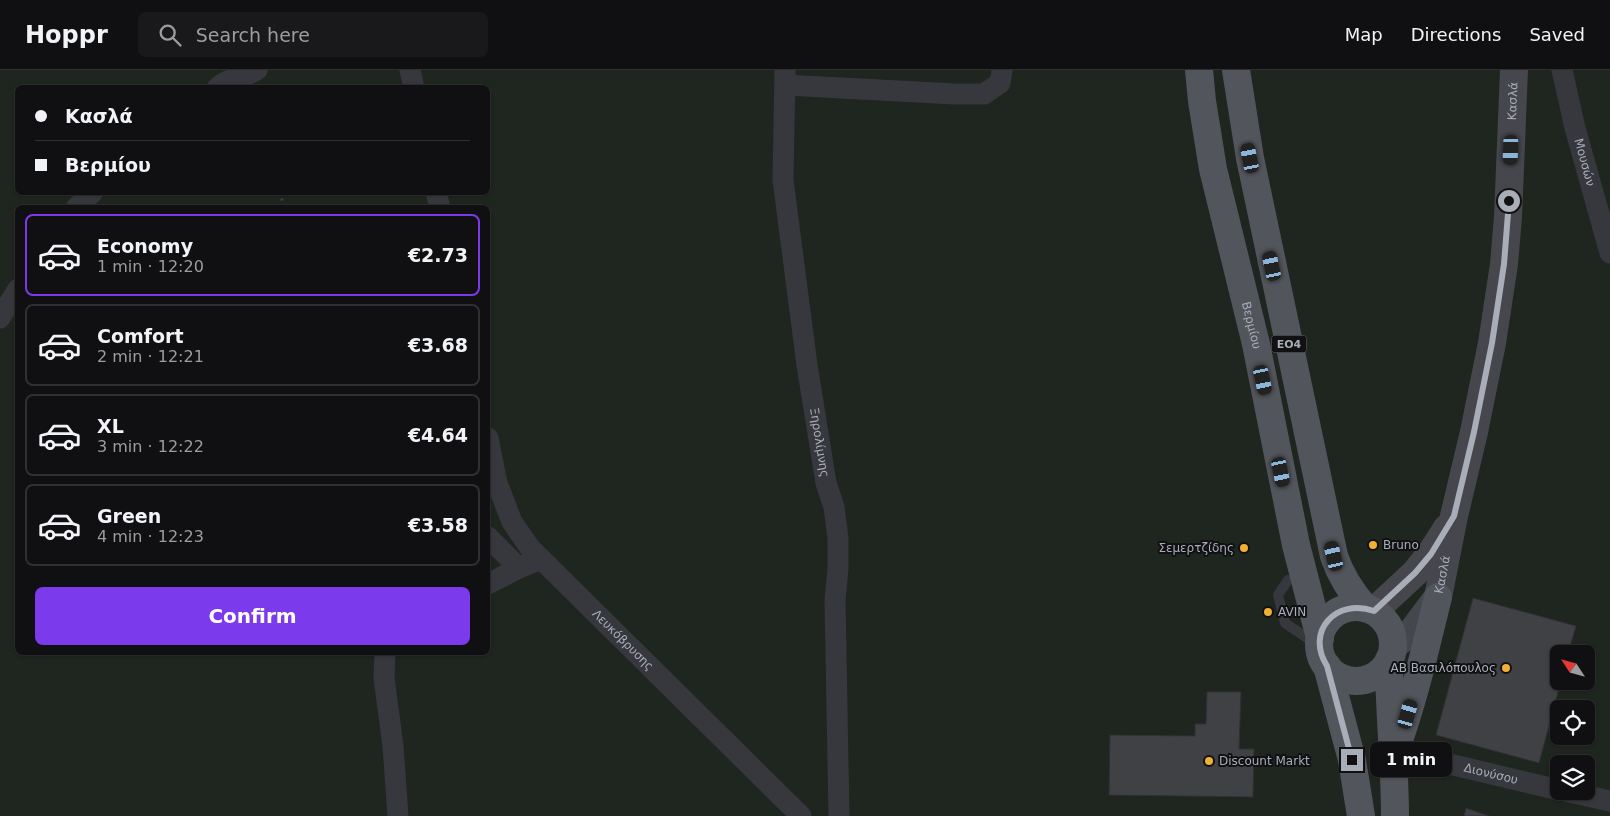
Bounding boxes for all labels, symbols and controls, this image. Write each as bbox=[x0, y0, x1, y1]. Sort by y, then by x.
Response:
search box bbox=[138, 12, 488, 57]
text: Hoppr bbox=[25, 21, 108, 49]
icon: search bbox=[156, 21, 184, 49]
text: Search here bbox=[196, 24, 310, 46]
text: Map bbox=[1345, 24, 1383, 45]
text: Directions bbox=[1411, 24, 1501, 45]
text: Saved bbox=[1529, 24, 1585, 45]
street label: Κασλά bbox=[1505, 82, 1521, 121]
text: Κασλά bbox=[65, 105, 133, 127]
car bbox=[1502, 135, 1519, 165]
street label: Μουσών bbox=[1571, 137, 1598, 188]
car bbox=[1239, 142, 1260, 174]
text: Βερμίου bbox=[65, 154, 151, 176]
route start bbox=[1498, 190, 1520, 212]
icon: car bbox=[37, 233, 82, 278]
text: Economy bbox=[97, 235, 193, 257]
text: €2.73 bbox=[408, 244, 468, 266]
car bbox=[1261, 250, 1282, 282]
text: 1 min · 12:20 bbox=[97, 257, 204, 276]
street label: Βερμίου bbox=[1239, 300, 1264, 350]
icon: car bbox=[37, 323, 82, 368]
text: Comfort bbox=[97, 325, 184, 347]
text: €3.68 bbox=[408, 334, 468, 356]
road number: ΕΟ4 bbox=[1272, 336, 1306, 352]
text: 2 min · 12:21 bbox=[97, 347, 204, 366]
car bbox=[1252, 364, 1273, 396]
street label: Ξηρολίμνης bbox=[807, 407, 832, 478]
icon: car bbox=[37, 413, 82, 458]
text: XL bbox=[97, 415, 124, 437]
text: €4.64 bbox=[408, 424, 468, 446]
text: 3 min · 12:22 bbox=[97, 437, 204, 456]
car bbox=[1270, 456, 1291, 488]
icon: car bbox=[37, 503, 82, 548]
text: Green bbox=[97, 505, 161, 527]
text: €3.58 bbox=[408, 514, 468, 536]
text: 4 min · 12:23 bbox=[97, 527, 204, 546]
place label: Bruno bbox=[1383, 538, 1419, 552]
marker: Bruno bbox=[1367, 539, 1379, 551]
car bbox=[1323, 540, 1344, 572]
place label: Σεμερτζίδης bbox=[1158, 541, 1234, 555]
marker: Σεμερτζίδης bbox=[1238, 542, 1250, 554]
street label: Κασλά bbox=[1432, 554, 1453, 595]
button: Confirm bbox=[35, 587, 470, 645]
place label: AVIN bbox=[1278, 605, 1306, 619]
marker: AVIN bbox=[1262, 606, 1274, 618]
street label: Λευκόβρυσης bbox=[589, 607, 657, 673]
north arrow bbox=[1550, 645, 1595, 690]
map controls bbox=[1550, 645, 1595, 800]
place label: ΑΒ Βασιλόπουλος bbox=[1390, 661, 1496, 675]
marker: ΑΒ Βασιλόπουλος bbox=[1500, 662, 1512, 674]
car bbox=[1396, 698, 1419, 730]
button: locate bbox=[1550, 700, 1595, 745]
callout: 1 min bbox=[1370, 742, 1452, 778]
route end bbox=[1341, 749, 1363, 771]
text: 1 min bbox=[1386, 750, 1436, 769]
place label: Discount Markt bbox=[1219, 754, 1310, 768]
marker: Discount Markt bbox=[1203, 755, 1215, 767]
button: layers bbox=[1550, 755, 1595, 800]
street label: Διονύσου bbox=[1462, 761, 1519, 787]

